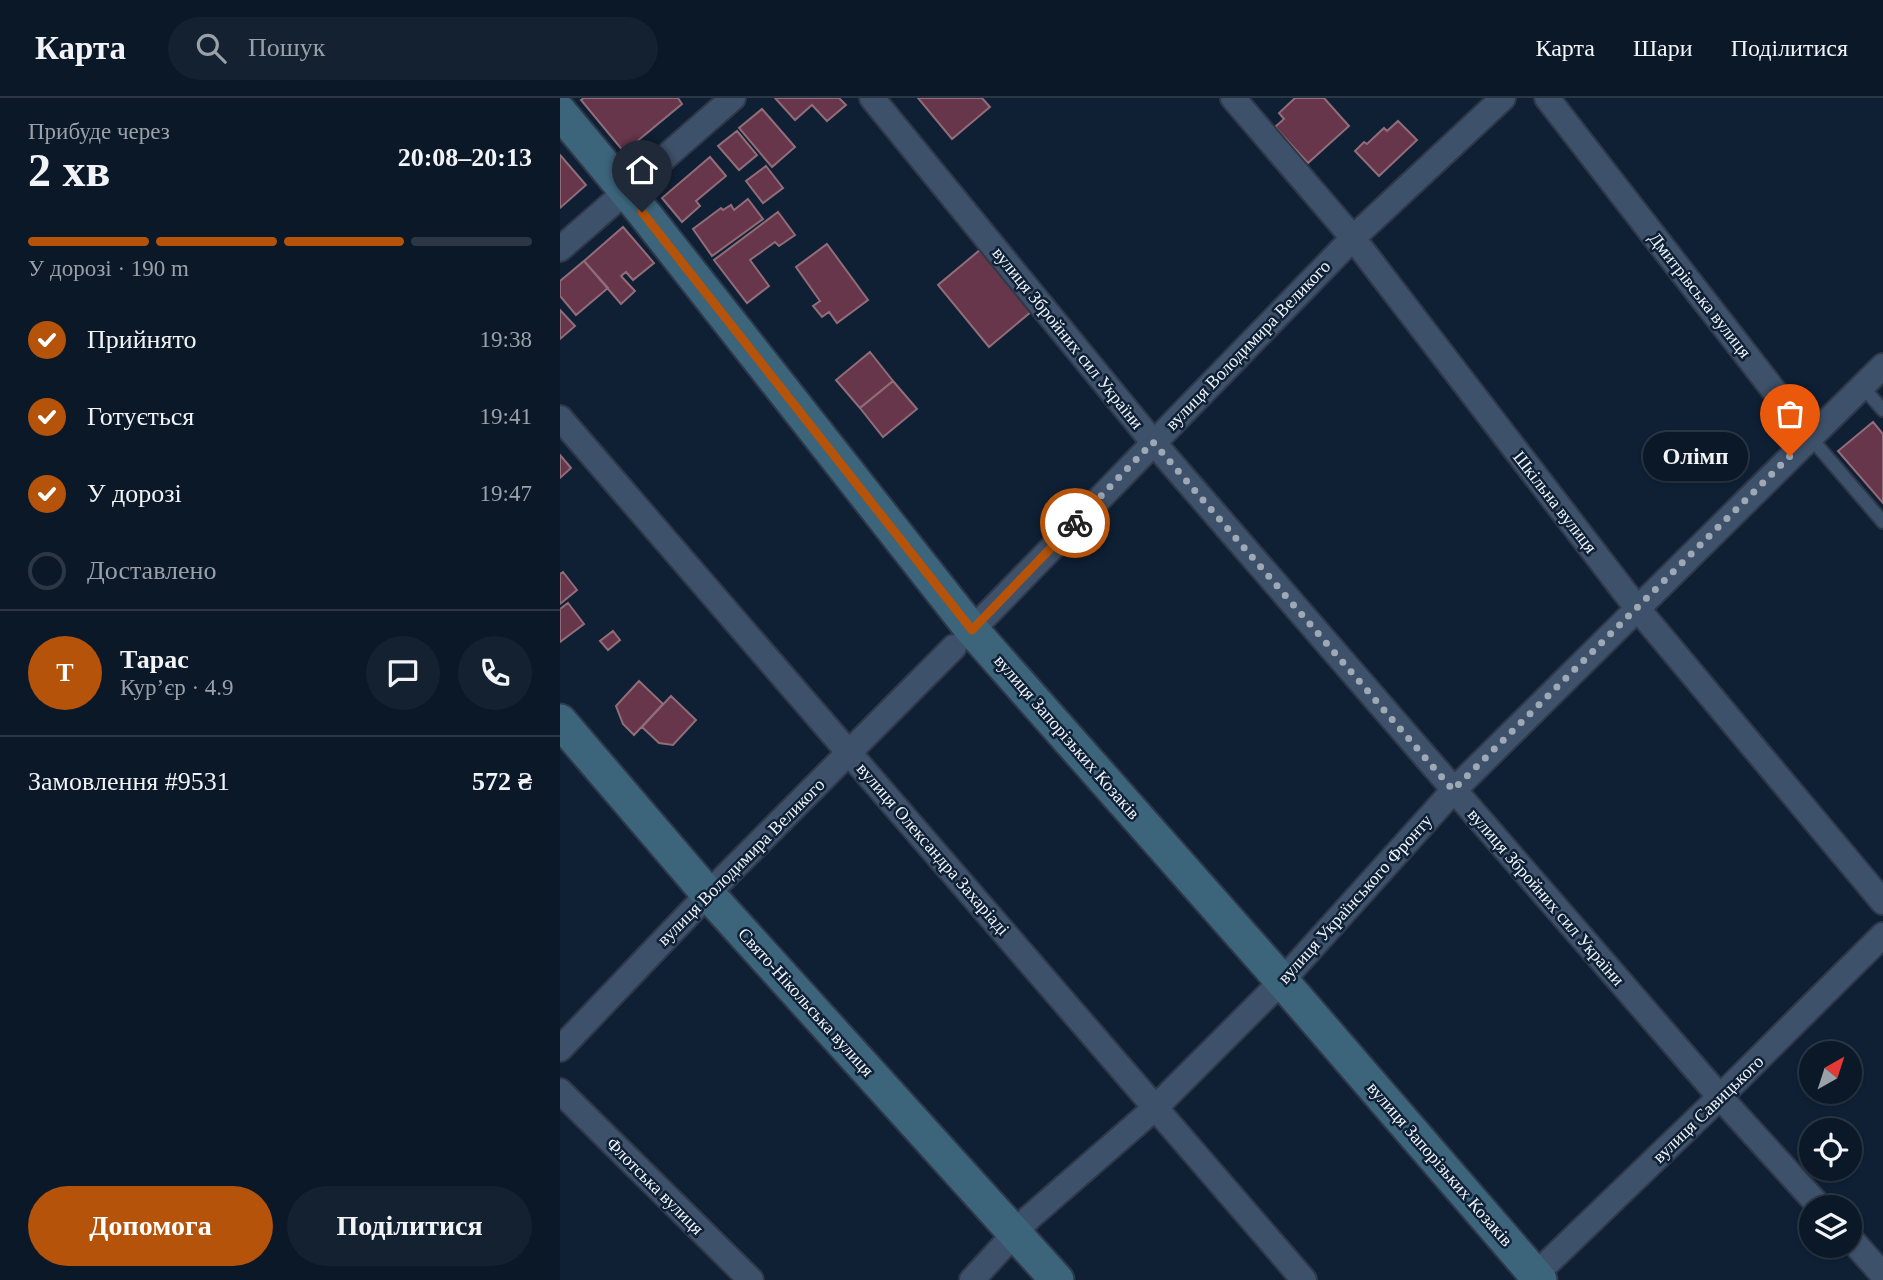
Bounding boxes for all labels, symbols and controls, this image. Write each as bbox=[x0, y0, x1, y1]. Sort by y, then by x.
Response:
search box bbox=[168, 17, 658, 80]
icon: search bbox=[192, 29, 230, 67]
text: Карта bbox=[35, 30, 126, 66]
text: Пошук bbox=[248, 33, 325, 62]
text: Карта bbox=[1535, 35, 1595, 61]
text: Шари bbox=[1633, 35, 1693, 61]
text: Поділитися bbox=[1731, 35, 1848, 61]
text: Прибуде через bbox=[28, 119, 170, 144]
pin bbox=[612, 140, 672, 212]
text: 20:08–20:13 bbox=[398, 143, 532, 172]
text: 2 хв bbox=[28, 145, 110, 196]
icon: home bbox=[623, 151, 661, 189]
street label: Дмитрівська вулиця bbox=[1645, 228, 1755, 362]
street label: вулиця Збройних сил України bbox=[988, 243, 1148, 433]
text: У дорозі · 190 m bbox=[28, 256, 189, 281]
street label: вулиця Володимира Великого bbox=[1162, 256, 1334, 434]
icon: check bbox=[28, 321, 66, 359]
text: Прийнято bbox=[87, 325, 197, 354]
text: 19:38 bbox=[480, 327, 532, 352]
pin bbox=[1760, 384, 1820, 456]
icon: bag bbox=[1771, 395, 1809, 433]
icon: check bbox=[28, 398, 66, 436]
text: Готується bbox=[87, 402, 194, 431]
text: 19:41 bbox=[480, 404, 532, 429]
callout: Олімп bbox=[1643, 432, 1748, 480]
text: Олімп bbox=[1662, 444, 1729, 469]
street label: Шкільна вулиця bbox=[1509, 447, 1601, 557]
icon: check bbox=[28, 475, 66, 513]
text: У дорозі bbox=[87, 479, 182, 508]
text: 19:47 bbox=[480, 481, 532, 506]
courier bbox=[1040, 488, 1110, 558]
icon: bike bbox=[1056, 504, 1094, 542]
text: Доставлено bbox=[87, 556, 217, 585]
button: chat bbox=[366, 636, 440, 710]
button: phone bbox=[458, 636, 532, 710]
text: Тарас bbox=[120, 645, 189, 674]
street label: вулиця Запорізьких Козаків bbox=[990, 651, 1144, 823]
text: Т bbox=[56, 658, 74, 687]
text: Кур’єр · 4.9 bbox=[120, 675, 234, 700]
street label: вулиця Олександра Захаріаді bbox=[853, 759, 1013, 939]
text: Замовлення #9531 bbox=[28, 767, 230, 796]
text: 572 ₴ bbox=[472, 767, 532, 796]
street label: вулиця Володимира Великого bbox=[653, 774, 829, 950]
street label: вулиця Збройних сил України bbox=[1464, 804, 1629, 990]
street label: вулиця Українського Фронту bbox=[1274, 810, 1436, 988]
street label: Свято-Нікольська вулиця bbox=[734, 924, 878, 1080]
north arrow bbox=[1799, 1041, 1862, 1104]
map controls bbox=[1799, 1041, 1862, 1258]
street label: вулиця Савицького bbox=[1649, 1051, 1767, 1167]
street label: вулиця Запорізьких Козаків bbox=[1363, 1078, 1517, 1250]
button: locate bbox=[1799, 1118, 1862, 1181]
street label: Флотська вулиця bbox=[602, 1133, 708, 1239]
button: Допомога bbox=[28, 1186, 273, 1266]
button: Поділитися bbox=[287, 1186, 532, 1266]
button: layers bbox=[1799, 1195, 1862, 1258]

